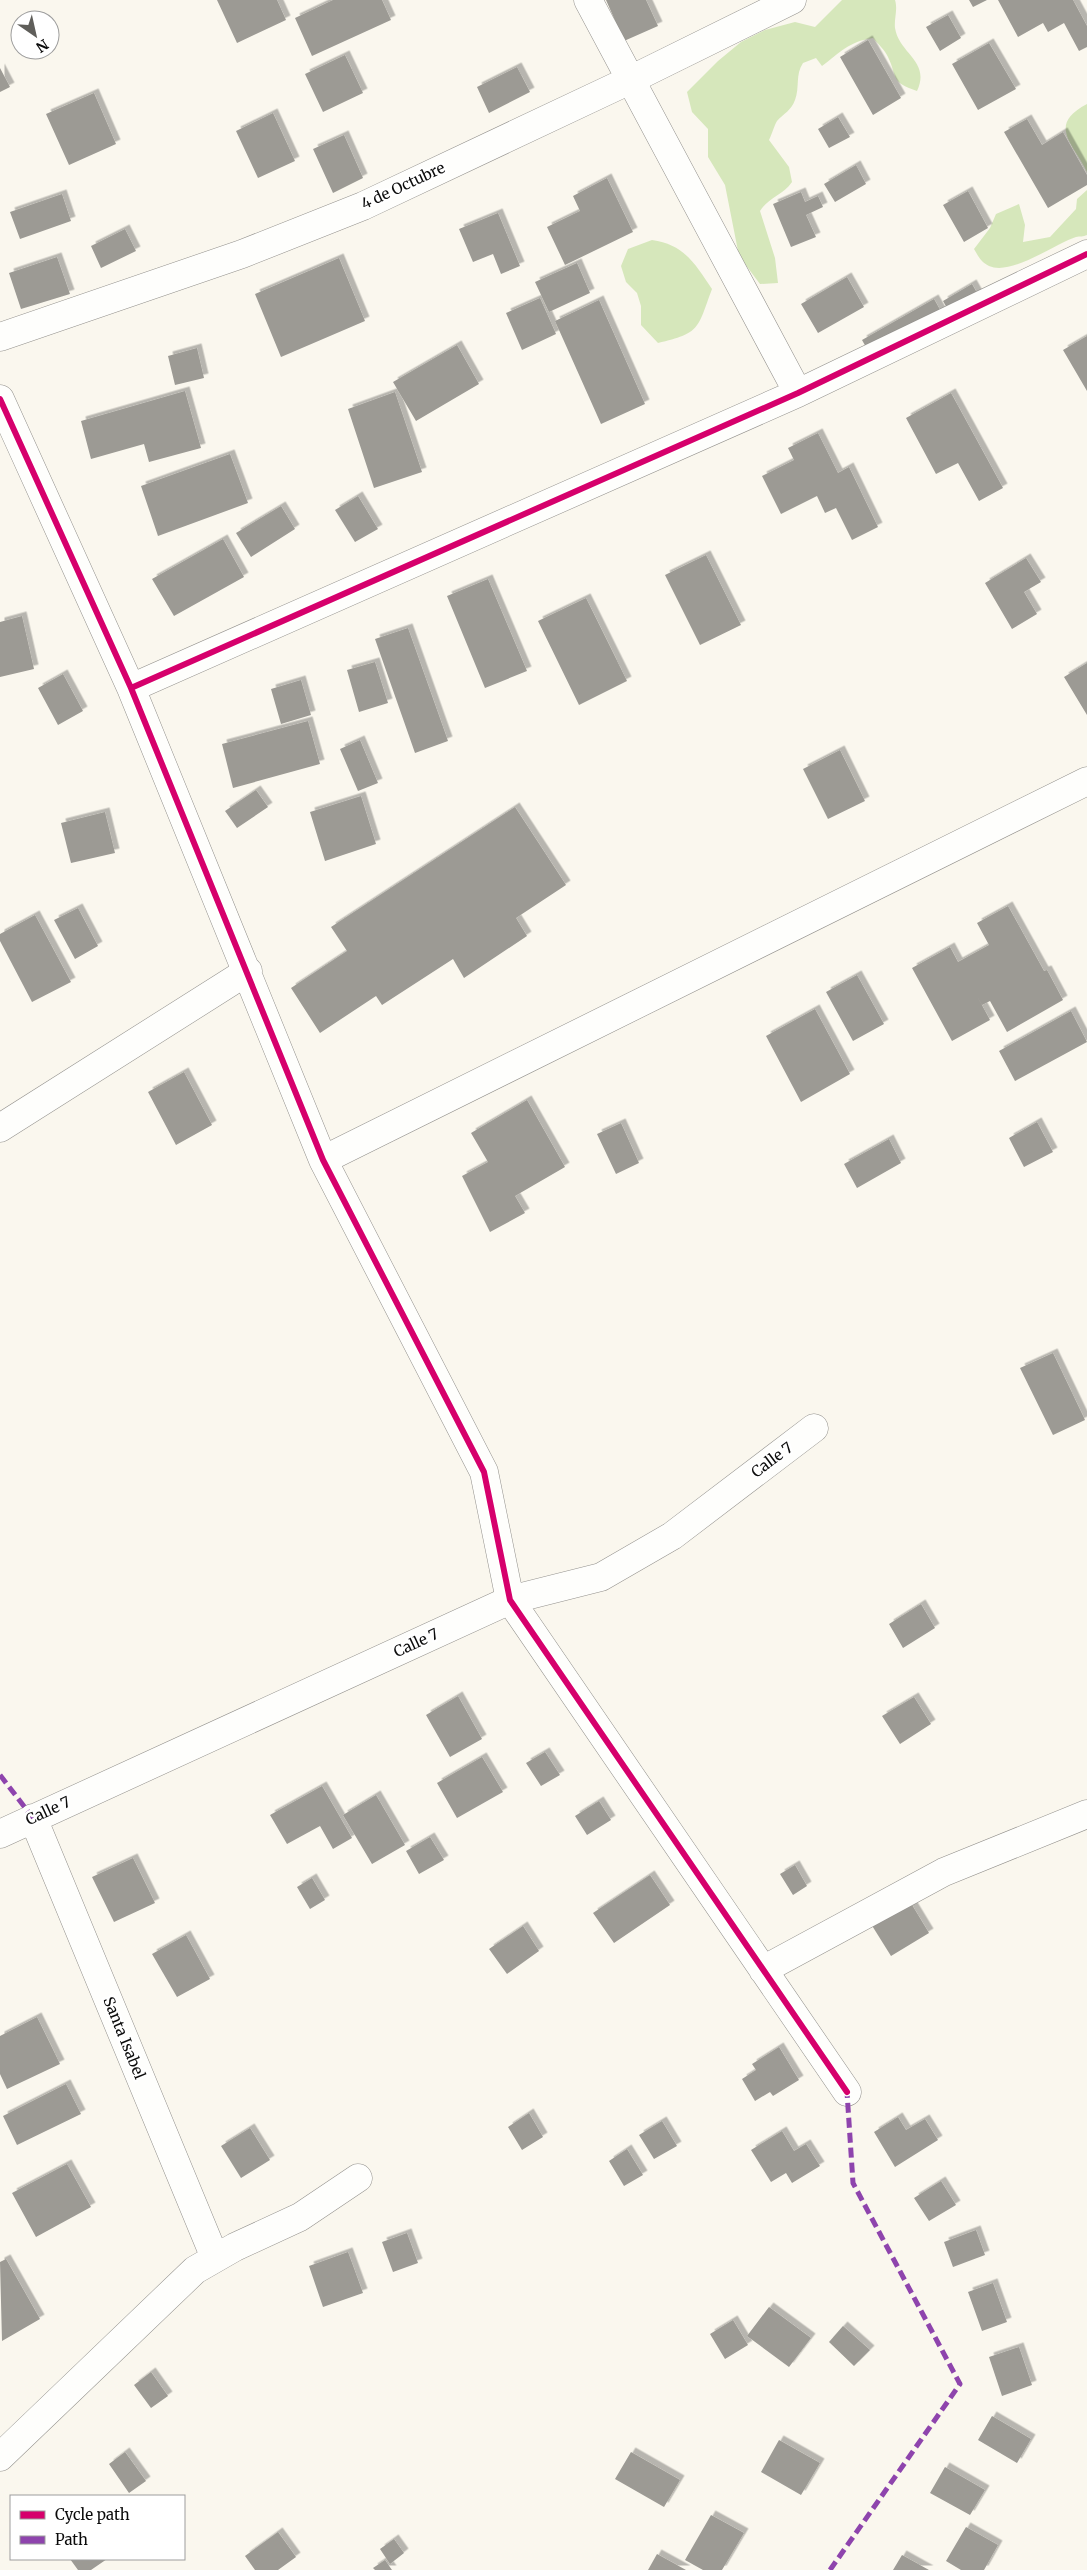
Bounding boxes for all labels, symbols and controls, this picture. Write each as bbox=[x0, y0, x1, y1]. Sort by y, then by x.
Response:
north arrow bbox=[10, 10, 60, 60]
text: N bbox=[33, 35, 52, 56]
street label: 4 de Octubre bbox=[358, 158, 448, 213]
street label: Calle 7 bbox=[747, 1438, 797, 1481]
street label: Calle 7 bbox=[390, 1624, 442, 1661]
street label: Calle 7 bbox=[22, 1792, 74, 1829]
street label: Santa Isabel bbox=[99, 1994, 150, 2082]
legend bbox=[10, 2495, 185, 2560]
text: Cycle path bbox=[55, 2505, 130, 2524]
text: Path bbox=[55, 2530, 88, 2549]

